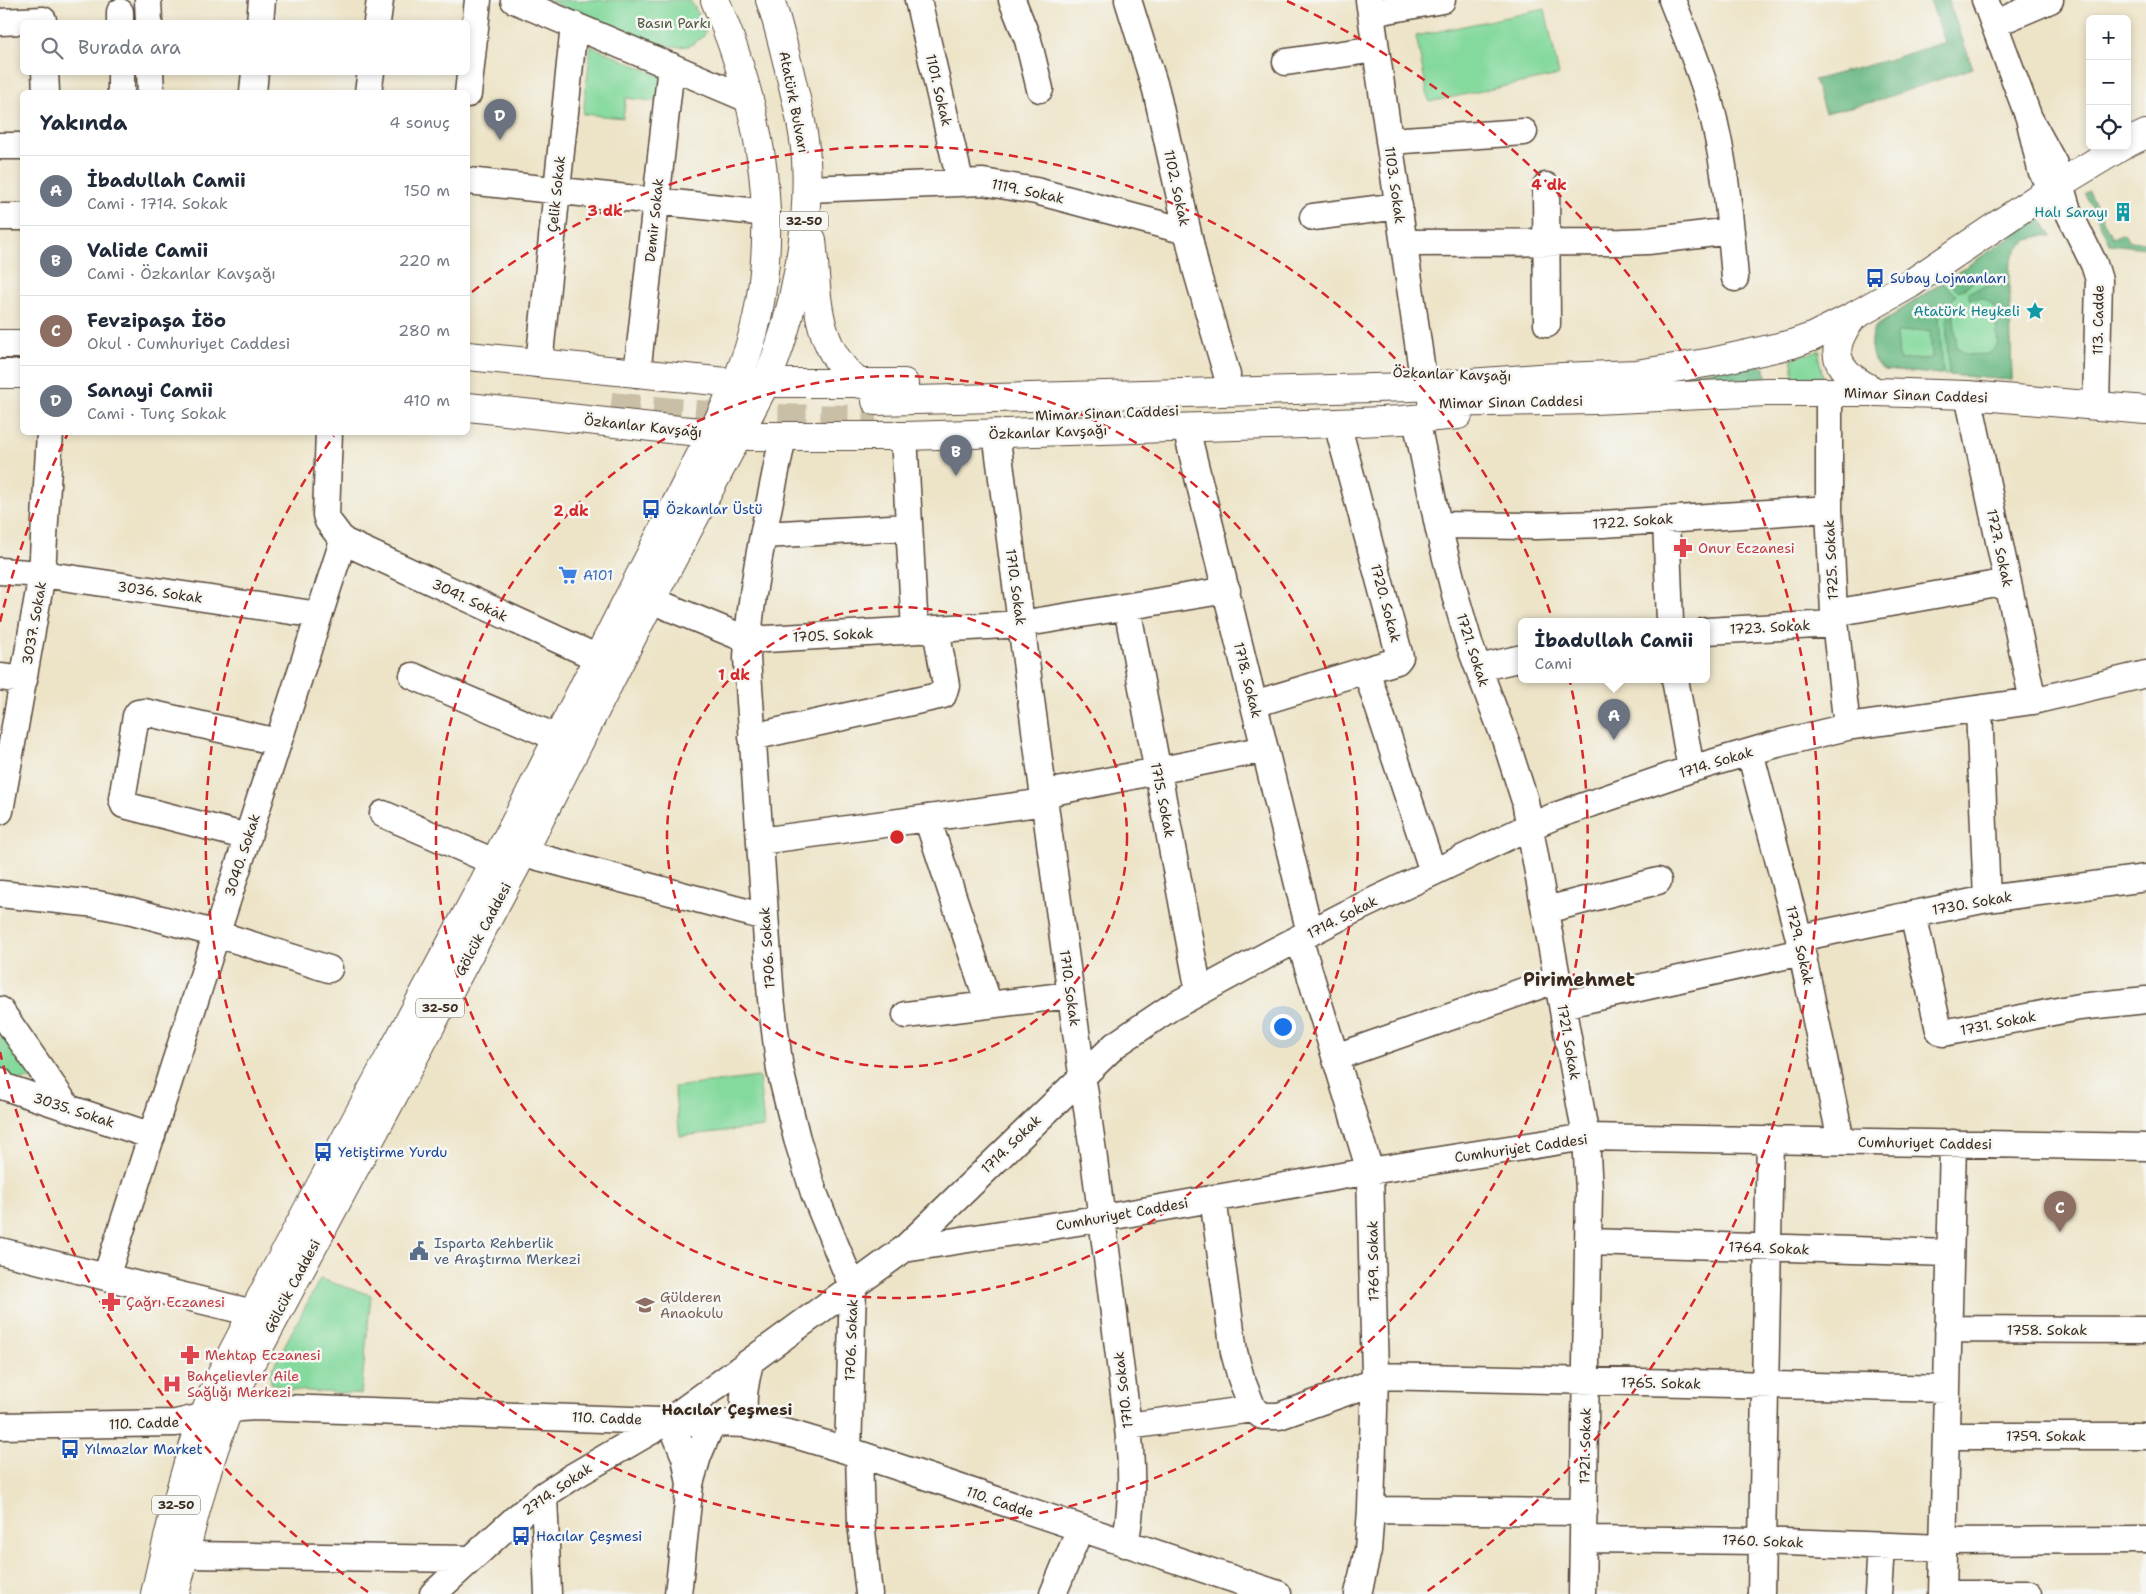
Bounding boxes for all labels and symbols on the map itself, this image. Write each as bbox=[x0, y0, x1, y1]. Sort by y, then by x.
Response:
park label: Basın Parkı bbox=[637, 14, 711, 32]
street label: Atatürk Bulvarı bbox=[775, 50, 813, 154]
street label: 1101. Sokak bbox=[922, 52, 956, 128]
pin: D bbox=[484, 99, 516, 140]
street label: 1103. Sokak bbox=[1381, 145, 1409, 225]
street label: 1102. Sokak bbox=[1160, 148, 1194, 228]
street label: Çelik Sokak bbox=[543, 155, 569, 233]
street label: 1119. Sokak bbox=[990, 175, 1066, 207]
text: 4 dk bbox=[1531, 175, 1567, 195]
street label: Demir Sokak bbox=[641, 177, 667, 263]
text: 3 dk bbox=[587, 201, 623, 221]
building icon: Halı Sarayı bbox=[2112, 201, 2134, 223]
place label: Halı Sarayı bbox=[2034, 203, 2108, 221]
road number: 32-50 bbox=[780, 212, 828, 230]
bus stop icon: Subay Lojmanları bbox=[1864, 267, 1886, 289]
place label: Subay Lojmanları bbox=[1890, 269, 2006, 287]
street label: 113. Cadde bbox=[2088, 285, 2108, 355]
place icon: Atatürk Heykeli bbox=[2024, 300, 2046, 322]
place label: Atatürk Heykeli bbox=[1914, 302, 2020, 320]
street label: Özkanlar Kavşağı bbox=[1392, 363, 1512, 385]
street label: Mimar Sinan Caddesi bbox=[1844, 383, 1988, 407]
street label: Mimar Sinan Caddesi bbox=[1439, 392, 1583, 412]
street label: Mimar Sinan Caddesi bbox=[1035, 401, 1179, 425]
street label: Özkanlar Kavşağı bbox=[583, 411, 703, 441]
street label: Özkanlar Kavşağı bbox=[988, 421, 1108, 443]
pin: B bbox=[940, 435, 972, 476]
bus stop icon: Özkanlar Üstü bbox=[640, 498, 662, 520]
place label: Özkanlar Üstü bbox=[666, 500, 763, 518]
text: 2 dk bbox=[553, 501, 589, 521]
street label: 1727. Sokak bbox=[1983, 507, 2017, 589]
street label: 1722. Sokak bbox=[1592, 509, 1674, 533]
street label: 1725. Sokak bbox=[1820, 520, 1842, 600]
pharmacy icon: Onur Eczanesi bbox=[1672, 537, 1694, 559]
place label: Onur Eczanesi bbox=[1698, 539, 1795, 557]
street label: 1710. Sokak bbox=[1002, 548, 1030, 626]
street label: 1720. Sokak bbox=[1367, 562, 1405, 644]
supermarket icon: A101 bbox=[557, 564, 579, 586]
place label: A101 bbox=[583, 566, 613, 584]
street label: 3041. Sokak bbox=[429, 575, 511, 625]
street label: 3036. Sokak bbox=[116, 577, 204, 607]
street label: 3037. Sokak bbox=[18, 580, 50, 666]
street label: 1721. Sokak bbox=[1453, 611, 1493, 689]
street label: 1723. Sokak bbox=[1729, 616, 1811, 638]
street label: 1705. Sokak bbox=[792, 624, 874, 646]
street label: 1718. Sokak bbox=[1230, 640, 1266, 720]
text: 1 dk bbox=[718, 665, 750, 685]
pin: A bbox=[1598, 699, 1630, 740]
street label: 1714. Sokak bbox=[1677, 742, 1755, 782]
street label: 1715. Sokak bbox=[1147, 761, 1179, 839]
street label: 3040. Sokak bbox=[220, 811, 264, 899]
centre of rings bbox=[888, 828, 906, 846]
street label: Gölcük Caddesi bbox=[451, 879, 515, 979]
street label: 1730. Sokak bbox=[1931, 887, 2013, 919]
street label: 1714. Sokak bbox=[1304, 892, 1380, 942]
street label: 1729. Sokak bbox=[1782, 904, 1818, 986]
street label: 1706. Sokak bbox=[755, 906, 779, 990]
street label: 1710. Sokak bbox=[1056, 949, 1084, 1027]
district label: Pirimehmet bbox=[1523, 967, 1635, 992]
road number: 32-50 bbox=[416, 998, 464, 1018]
street label: 1721. Sokak bbox=[1553, 1003, 1585, 1081]
street label: 1731. Sokak bbox=[1959, 1007, 2037, 1039]
your location bbox=[1270, 1014, 1296, 1040]
street label: 3035. Sokak bbox=[31, 1088, 117, 1132]
street label: 1714. Sokak bbox=[977, 1111, 1045, 1177]
street label: Cumhuriyet Caddesi bbox=[1453, 1130, 1589, 1166]
street label: Cumhuriyet Caddesi bbox=[1858, 1133, 1992, 1153]
bus stop icon: Yetiştirme Yurdu bbox=[312, 1141, 334, 1163]
place label: Yetiştirme Yurdu bbox=[338, 1143, 447, 1161]
pin: C bbox=[2044, 1191, 2076, 1232]
street label: Cumhuriyet Caddesi bbox=[1054, 1193, 1190, 1235]
street label: 1769. Sokak bbox=[1363, 1220, 1383, 1302]
place label: Isparta Rehberlik ve Araştırma Merkezi bbox=[434, 1234, 581, 1268]
street label: Gölcük Caddesi bbox=[260, 1236, 324, 1336]
street label: 1764. Sokak bbox=[1728, 1238, 1810, 1258]
public building icon: Isparta Rehberlik ve Araştırma Merkezi bbox=[408, 1240, 430, 1262]
place label: Gülderen Anaokulu bbox=[660, 1288, 723, 1322]
pharmacy icon: Çağrı Eczanesi bbox=[100, 1291, 122, 1313]
place label: Çağrı Eczanesi bbox=[126, 1293, 225, 1311]
school or university icon: Gülderen Anaokulu bbox=[634, 1294, 656, 1316]
street label: 1706. Sokak bbox=[841, 1299, 861, 1381]
street label: 1758. Sokak bbox=[2007, 1321, 2087, 1339]
pharmacy icon: Mehtap Eczanesi bbox=[179, 1344, 201, 1366]
place label: Mehtap Eczanesi bbox=[205, 1346, 321, 1364]
street label: 1710. Sokak bbox=[1109, 1351, 1137, 1429]
place label: Bahçelievler Aile Sağlığı Merkezi bbox=[187, 1367, 299, 1401]
hospital icon: Bahçelievler Aile Sağlığı Merkezi bbox=[161, 1373, 183, 1395]
street label: 1765. Sokak bbox=[1621, 1373, 1701, 1393]
district label: Hacılar Çeşmesi bbox=[662, 1399, 793, 1420]
street label: 110. Cadde bbox=[571, 1408, 643, 1428]
street label: 1721. Sokak bbox=[1575, 1408, 1595, 1484]
street label: 110. Cadde bbox=[108, 1413, 180, 1433]
street label: 1759. Sokak bbox=[2006, 1427, 2086, 1445]
bus stop icon: Yılmazlar Market bbox=[59, 1438, 81, 1460]
place label: Yılmazlar Market bbox=[85, 1440, 203, 1458]
street label: 2714. Sokak bbox=[519, 1459, 595, 1519]
street label: 110. Cadde bbox=[964, 1482, 1036, 1522]
road number: 32-50 bbox=[152, 1496, 200, 1514]
bus stop icon: Hacılar Çeşmesi bbox=[510, 1525, 532, 1547]
place label: Hacılar Çeşmesi bbox=[536, 1527, 642, 1545]
street label: 1760. Sokak bbox=[1722, 1531, 1804, 1551]

